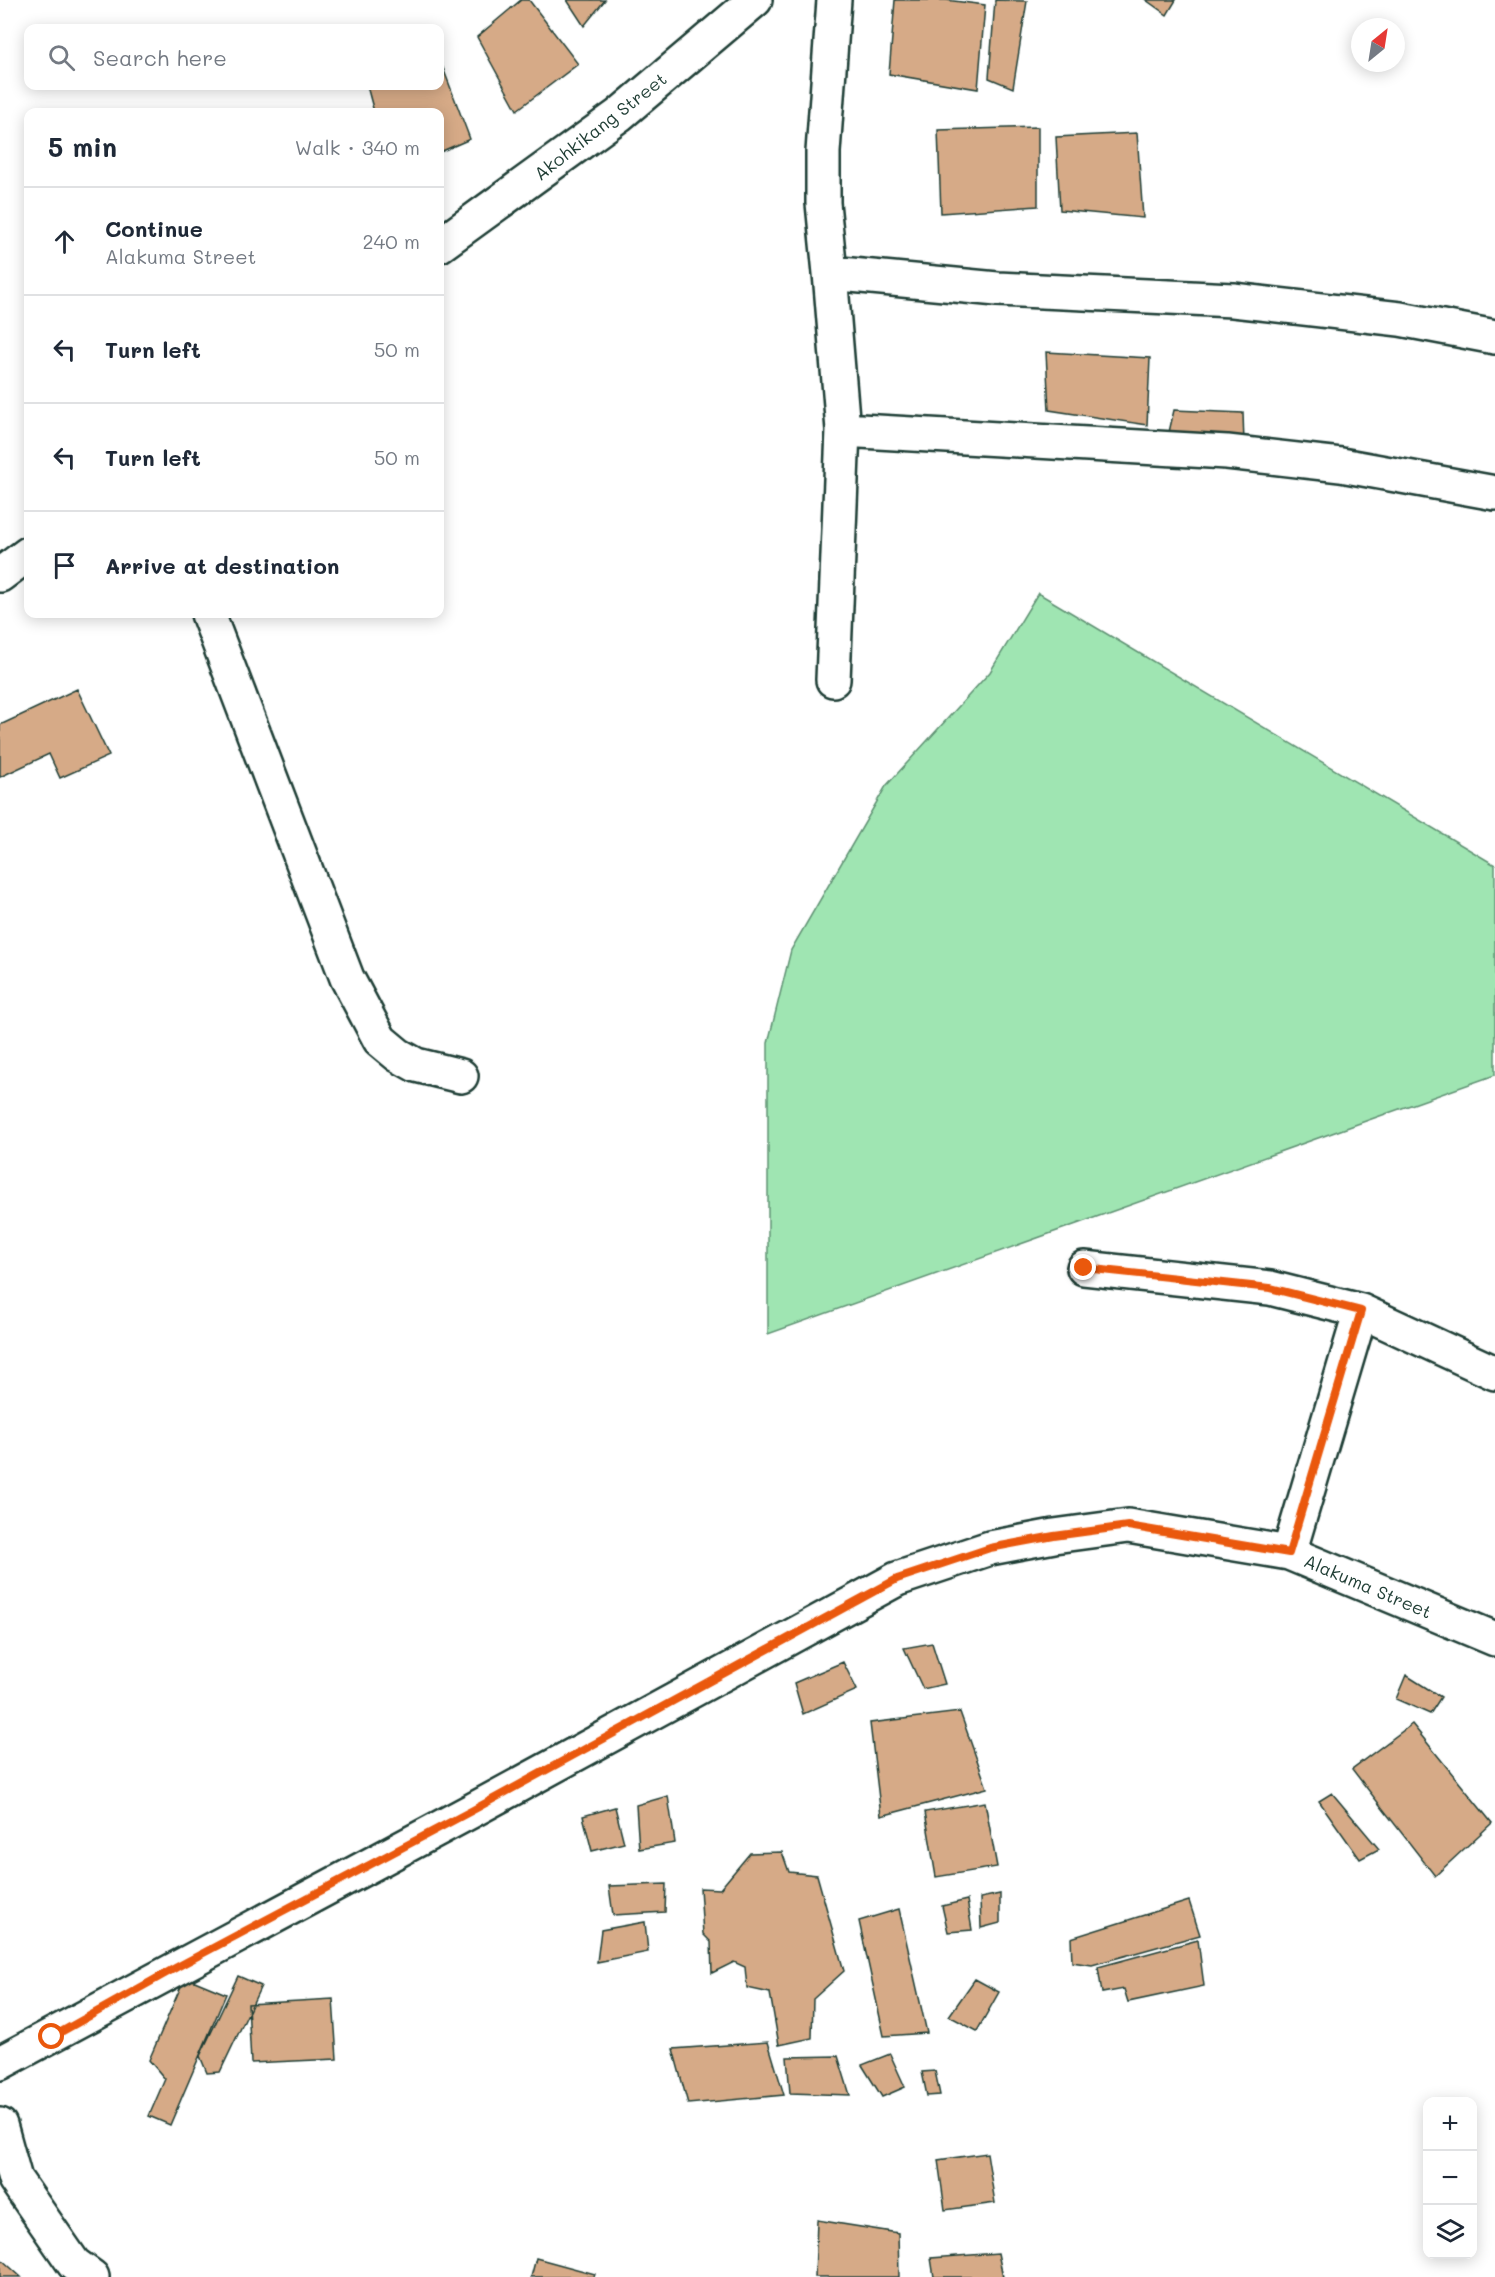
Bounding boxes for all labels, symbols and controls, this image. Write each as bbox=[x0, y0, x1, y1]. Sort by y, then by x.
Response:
north arrow bbox=[1351, 18, 1405, 72]
search box bbox=[24, 24, 444, 90]
icon: search bbox=[45, 41, 78, 74]
text: Search here bbox=[93, 43, 227, 72]
street label: Akohkikang Street bbox=[529, 67, 671, 185]
text: 5 min bbox=[48, 130, 117, 164]
text: Walk · 340 m bbox=[295, 134, 420, 160]
text: Continue bbox=[105, 214, 203, 243]
icon: ahead bbox=[48, 225, 81, 258]
text: 240 m bbox=[362, 228, 420, 254]
text: Alakuma Street bbox=[105, 243, 256, 269]
icon: left bbox=[48, 333, 81, 366]
text: Turn left bbox=[105, 335, 201, 364]
text: 50 m bbox=[374, 336, 420, 362]
icon: left bbox=[48, 441, 81, 474]
text: Turn left bbox=[105, 443, 201, 472]
text: 50 m bbox=[374, 444, 420, 470]
icon: arrive bbox=[48, 549, 81, 582]
text: Arrive at destination bbox=[105, 551, 340, 580]
route end bbox=[1070, 1254, 1096, 1280]
street label: Alakuma Street bbox=[1301, 1548, 1435, 1624]
route start bbox=[38, 2023, 64, 2049]
map controls bbox=[1423, 2097, 1477, 2259]
button: + bbox=[1423, 2097, 1477, 2151]
button: − bbox=[1423, 2151, 1477, 2205]
button: layers bbox=[1423, 2205, 1477, 2259]

